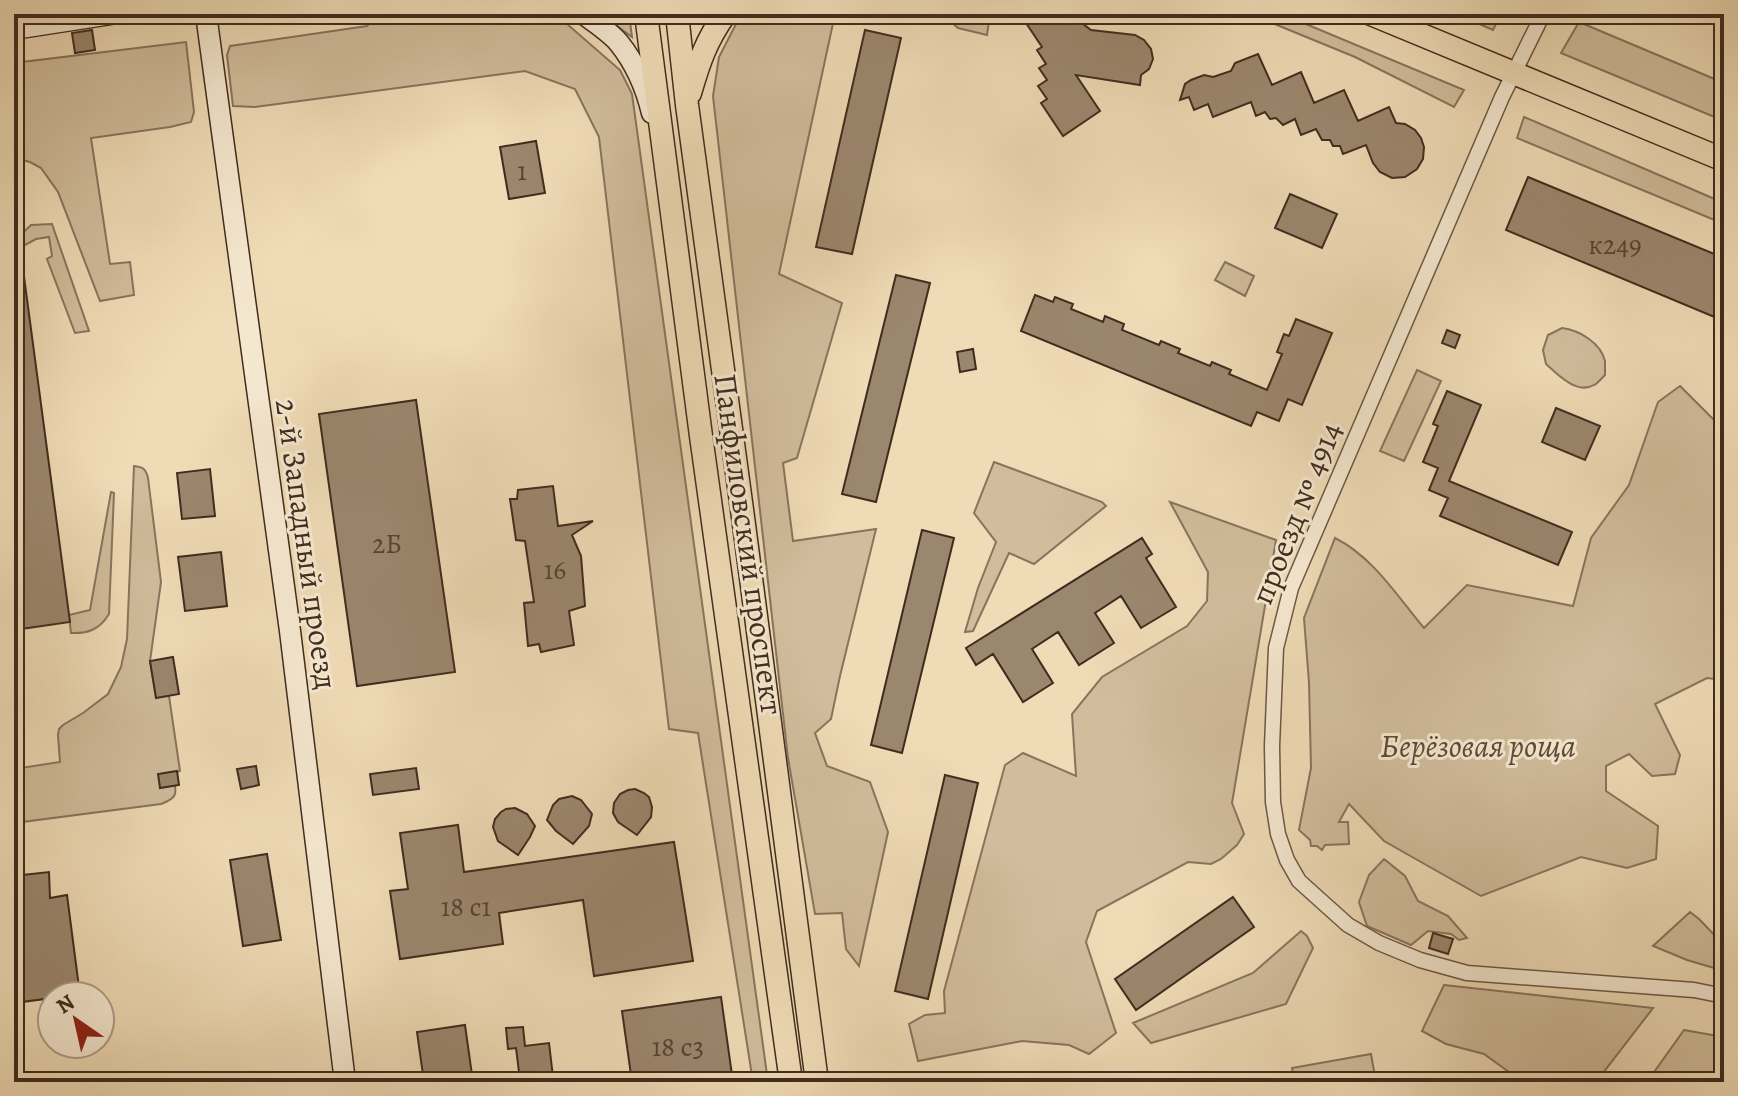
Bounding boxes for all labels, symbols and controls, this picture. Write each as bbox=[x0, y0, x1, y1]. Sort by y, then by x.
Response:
house number: 1 bbox=[517, 152, 527, 190]
house number: к249 bbox=[1588, 226, 1642, 264]
street label: Панфиловский проспект bbox=[703, 371, 795, 717]
street label: 2-й Западный проезд bbox=[265, 396, 349, 692]
street label: проезд № 4914 bbox=[1239, 415, 1353, 611]
house number: 2Б bbox=[372, 525, 402, 563]
house number: 16 bbox=[544, 551, 566, 589]
park label: Берёзовая роща bbox=[1380, 724, 1576, 768]
house number: 18 с1 bbox=[441, 888, 491, 926]
north arrow bbox=[36, 980, 116, 1060]
text: N bbox=[50, 987, 80, 1021]
house number: 18 с3 bbox=[652, 1028, 704, 1066]

